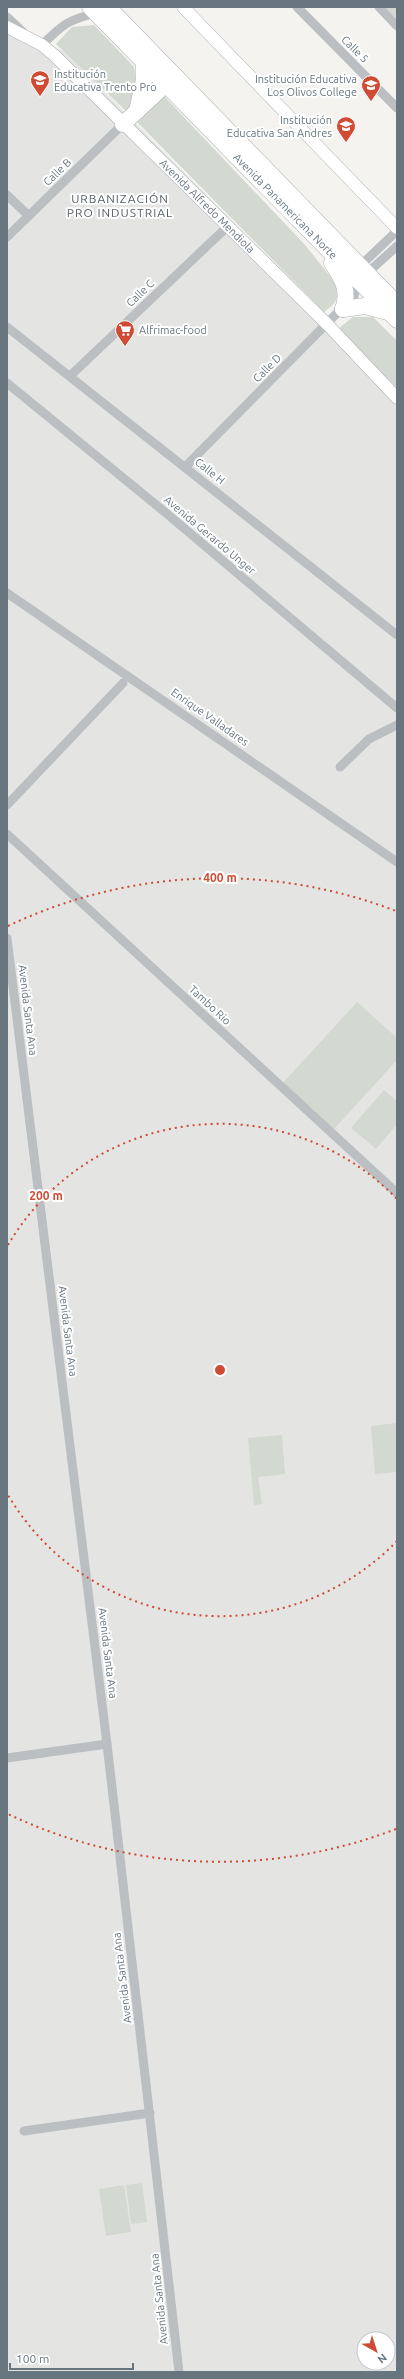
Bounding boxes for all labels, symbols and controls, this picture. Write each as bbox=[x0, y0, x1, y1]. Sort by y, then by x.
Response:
street label: Calle 5 bbox=[339, 33, 371, 65]
place label: Institución Educativa Trento Pro bbox=[54, 68, 157, 93]
school or university icon: Institución Educativa Trento Pro bbox=[29, 69, 51, 97]
place label: Institución Educativa Los Olivos College bbox=[255, 73, 357, 98]
school or university icon: Institución Educativa Los Olivos College bbox=[360, 74, 382, 102]
place label: Institución Educativa San Andres bbox=[227, 114, 332, 139]
school or university icon: Institución Educativa San Andres bbox=[335, 115, 357, 143]
street label: Avenida Panamericana Norte bbox=[231, 151, 340, 261]
street label: Calle B bbox=[41, 156, 73, 188]
street label: Avenida Alfredo Mendiola bbox=[157, 157, 257, 255]
district label: URBANIZACIÓN PRO INDUSTRIAL bbox=[67, 192, 173, 219]
street label: Calle C bbox=[124, 277, 156, 309]
supermarket icon: Alfrimac-food bbox=[114, 319, 136, 347]
place label: Alfrimac-food bbox=[139, 324, 207, 336]
street label: Calle D bbox=[251, 351, 284, 384]
street label: Calle H bbox=[193, 456, 227, 486]
street label: Avenida Gerardo Unger bbox=[162, 493, 259, 577]
street label: Enrique Valladares bbox=[169, 686, 251, 748]
text: 400 m bbox=[203, 871, 237, 884]
street label: Avenida Santa Ana bbox=[16, 964, 40, 1056]
street label: Tambo Rio bbox=[187, 983, 233, 1027]
text: 200 m bbox=[29, 1189, 63, 1202]
street label: Avenida Santa Ana bbox=[56, 1285, 80, 1377]
centre of rings bbox=[213, 1363, 227, 1377]
street label: Avenida Santa Ana bbox=[96, 1607, 120, 1699]
street label: Avenida Santa Ana bbox=[110, 1932, 134, 2024]
street label: Avenida Santa Ana bbox=[148, 2253, 170, 2345]
north arrow bbox=[356, 2331, 396, 2371]
scale bar bbox=[10, 2345, 133, 2371]
text: 100 m bbox=[16, 2352, 49, 2365]
text: N bbox=[375, 2352, 389, 2366]

